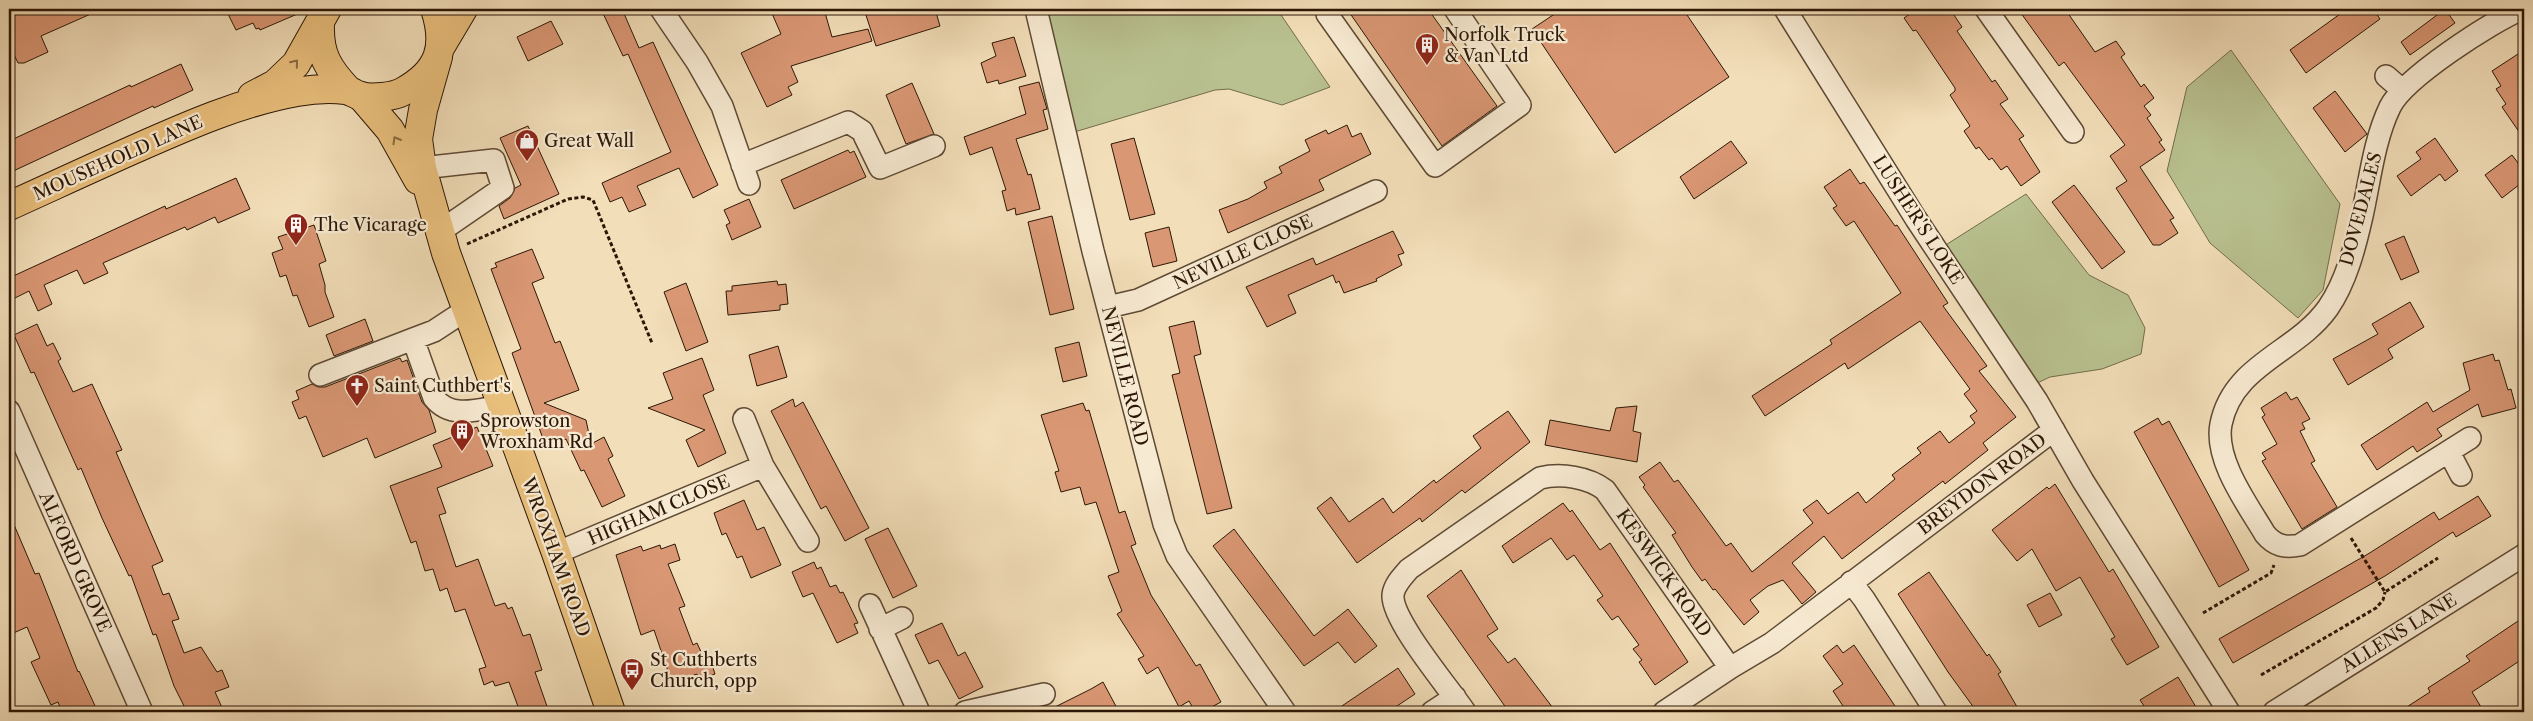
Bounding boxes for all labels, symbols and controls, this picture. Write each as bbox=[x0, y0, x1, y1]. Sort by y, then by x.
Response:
place label: Norfolk Truck & Van Ltd bbox=[1444, 24, 1566, 67]
building icon: Norfolk Truck & Van Ltd bbox=[1414, 32, 1440, 66]
one-way arrow bbox=[290, 60, 299, 69]
street label: MOUSEHOLD LANE bbox=[30, 111, 206, 205]
shop icon: Great Wall bbox=[514, 128, 540, 162]
place label: Great Wall bbox=[544, 130, 634, 152]
one-way arrow bbox=[393, 137, 403, 146]
street label: DOVEDALES bbox=[2335, 150, 2387, 268]
street label: LUSHER'S LOKE bbox=[1868, 151, 1968, 289]
street label: NEVILLE CLOSE bbox=[1170, 210, 1316, 294]
building icon: The Vicarage bbox=[283, 212, 309, 246]
place label: The Vicarage bbox=[314, 214, 427, 236]
street label: NEVILLE ROAD bbox=[1097, 304, 1153, 448]
church icon: Saint Cuthbert's bbox=[344, 373, 370, 407]
place label: Saint Cuthbert's bbox=[374, 375, 511, 397]
place label: Sprowston Wroxham Rd bbox=[479, 410, 593, 453]
building icon: Sprowston Wroxham Rd bbox=[449, 418, 475, 452]
street label: BREYDON ROAD bbox=[1913, 429, 2051, 539]
street label: HIGHAM CLOSE bbox=[585, 470, 733, 550]
street label: WROXHAM ROAD bbox=[517, 473, 595, 640]
street label: ALFORD GROVE bbox=[34, 487, 116, 636]
street label: KESWICK ROAD bbox=[1612, 505, 1716, 641]
street label: ALLENS LANE bbox=[2336, 589, 2461, 678]
place label: St Cuthberts Church, opp bbox=[650, 649, 757, 692]
bus stop icon: St Cuthberts Church, opp bbox=[619, 657, 645, 691]

